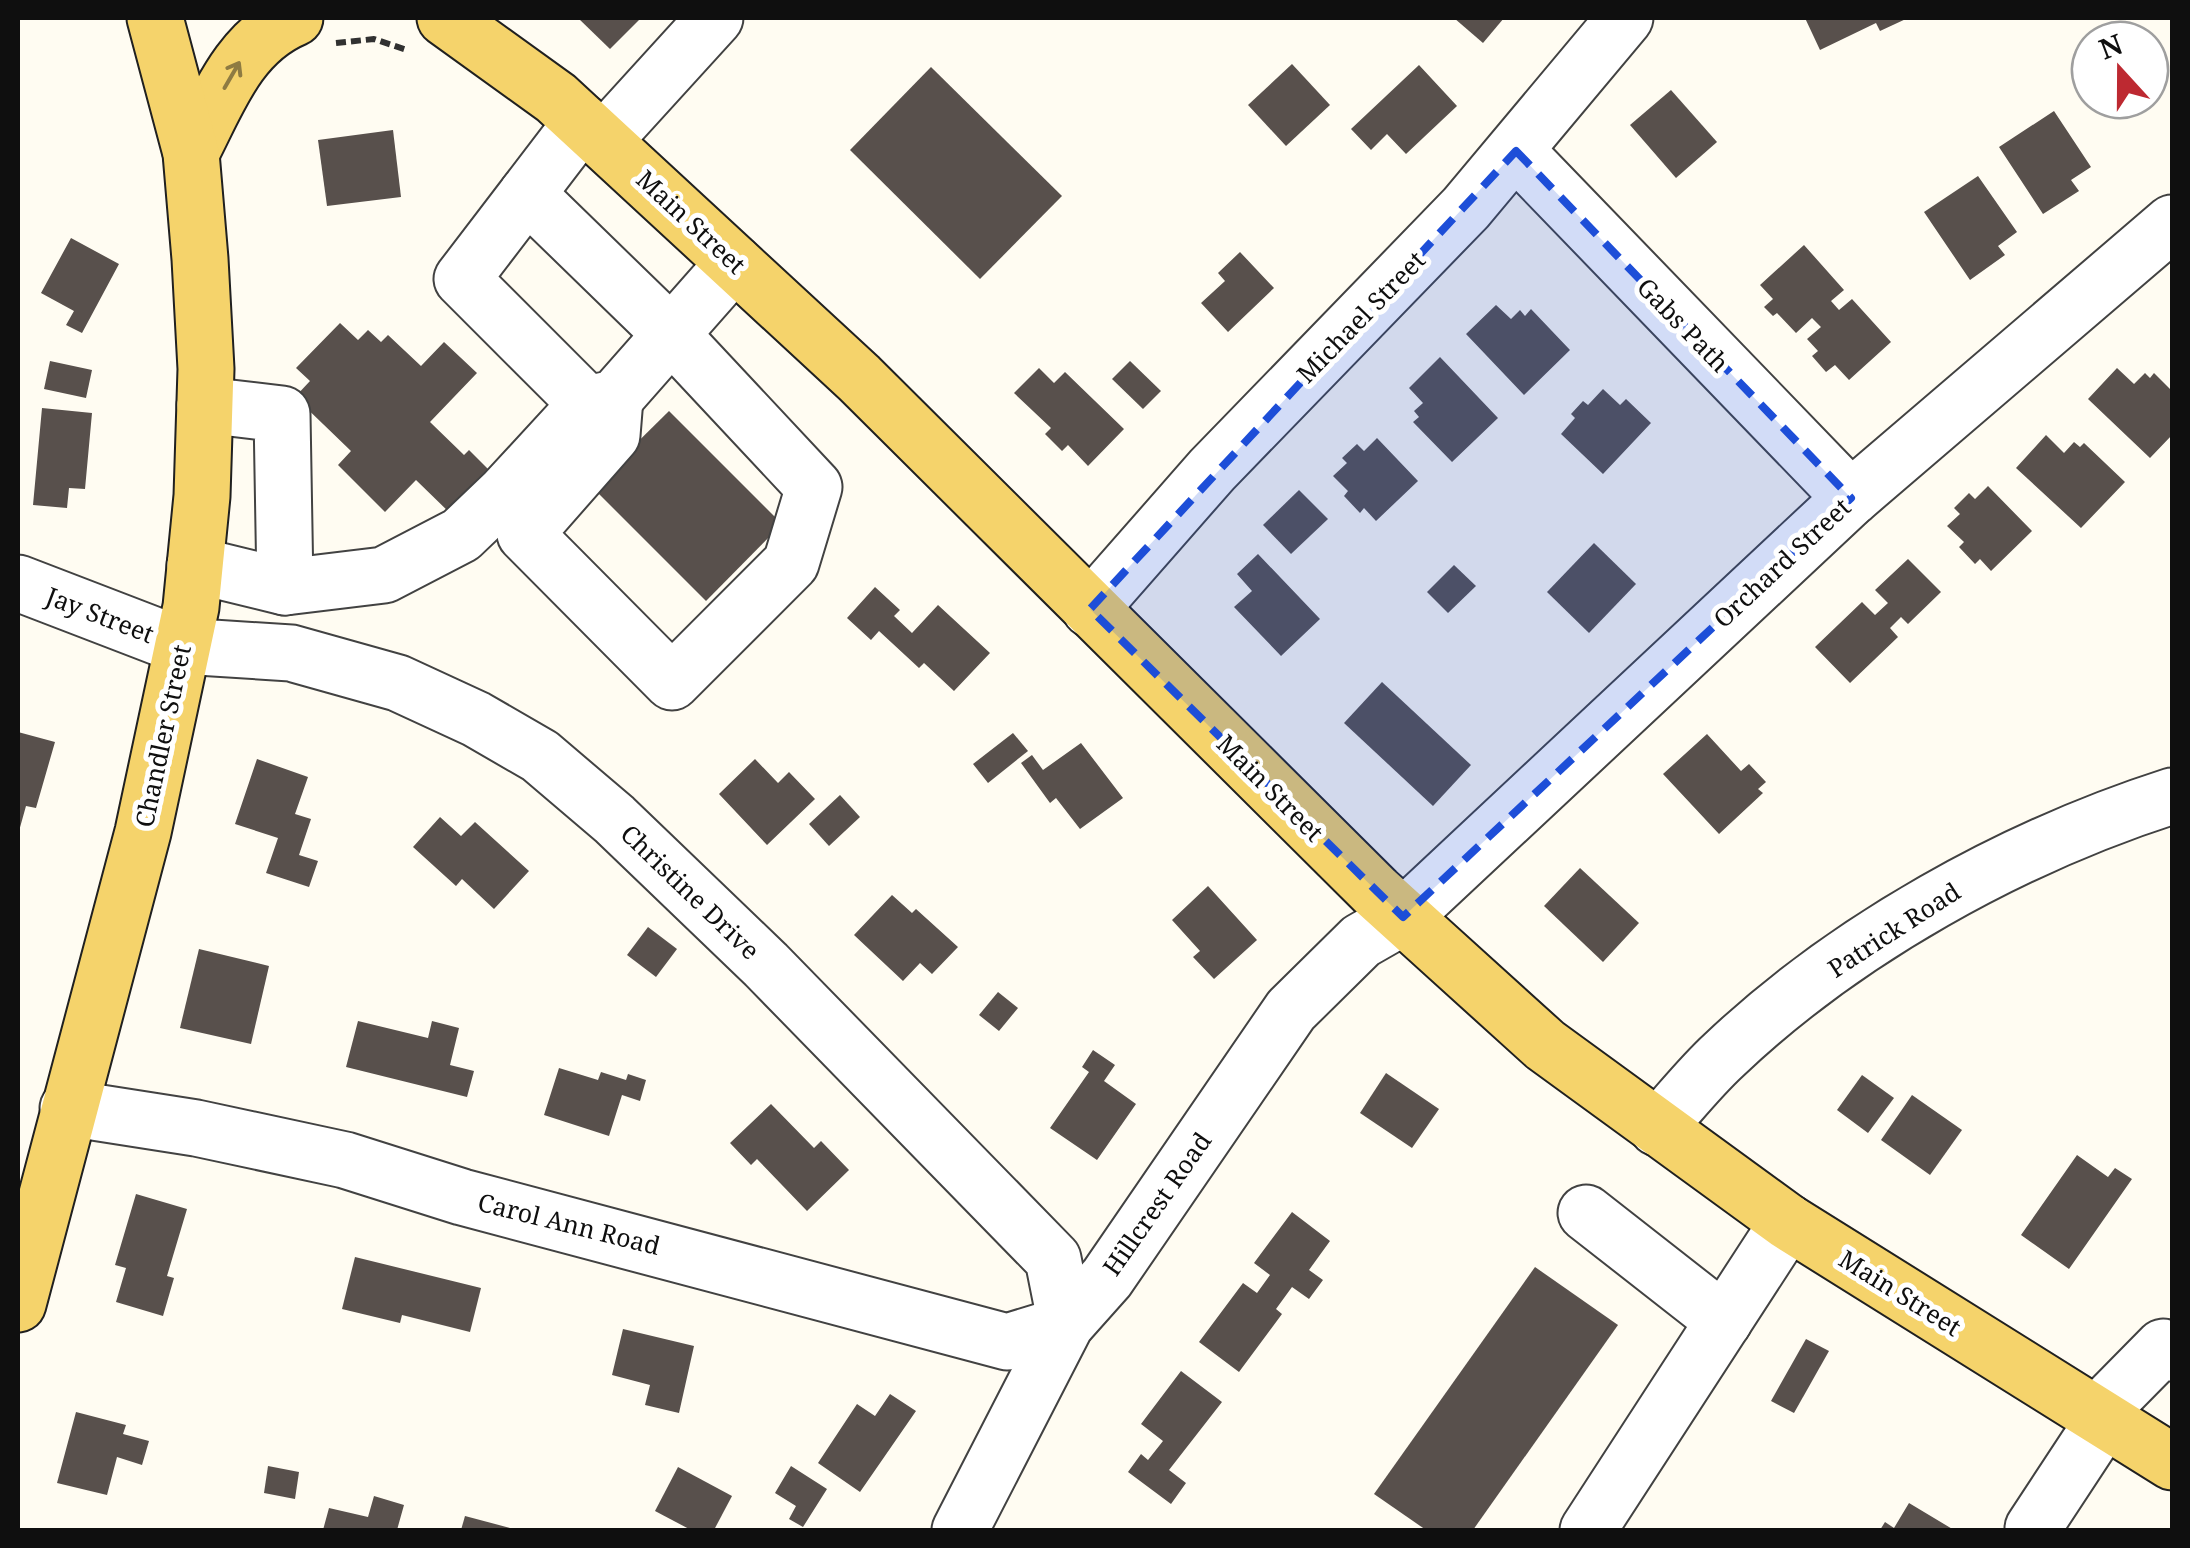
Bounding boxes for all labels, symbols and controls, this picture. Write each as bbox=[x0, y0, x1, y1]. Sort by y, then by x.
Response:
north arrow bbox=[2070, 20, 2170, 120]
text: N bbox=[2094, 24, 2128, 67]
one-way arrow bbox=[222, 61, 242, 90]
street label: Main Street bbox=[630, 162, 754, 281]
street label: Michael Street bbox=[1289, 243, 1432, 390]
street label: Gabs Path bbox=[1630, 270, 1737, 379]
street label: Orchard Street bbox=[1705, 490, 1857, 635]
street label: Jay Street bbox=[41, 578, 159, 650]
street label: Chandler Street bbox=[126, 641, 198, 830]
street label: Main Street bbox=[1210, 727, 1332, 848]
street label: Christine Drive bbox=[614, 816, 768, 966]
street label: Patrick Road bbox=[1821, 874, 1966, 985]
street label: Hillcrest Road bbox=[1094, 1125, 1218, 1282]
street label: Carol Ann Road bbox=[475, 1184, 664, 1262]
street label: Main Street bbox=[1833, 1241, 1968, 1343]

